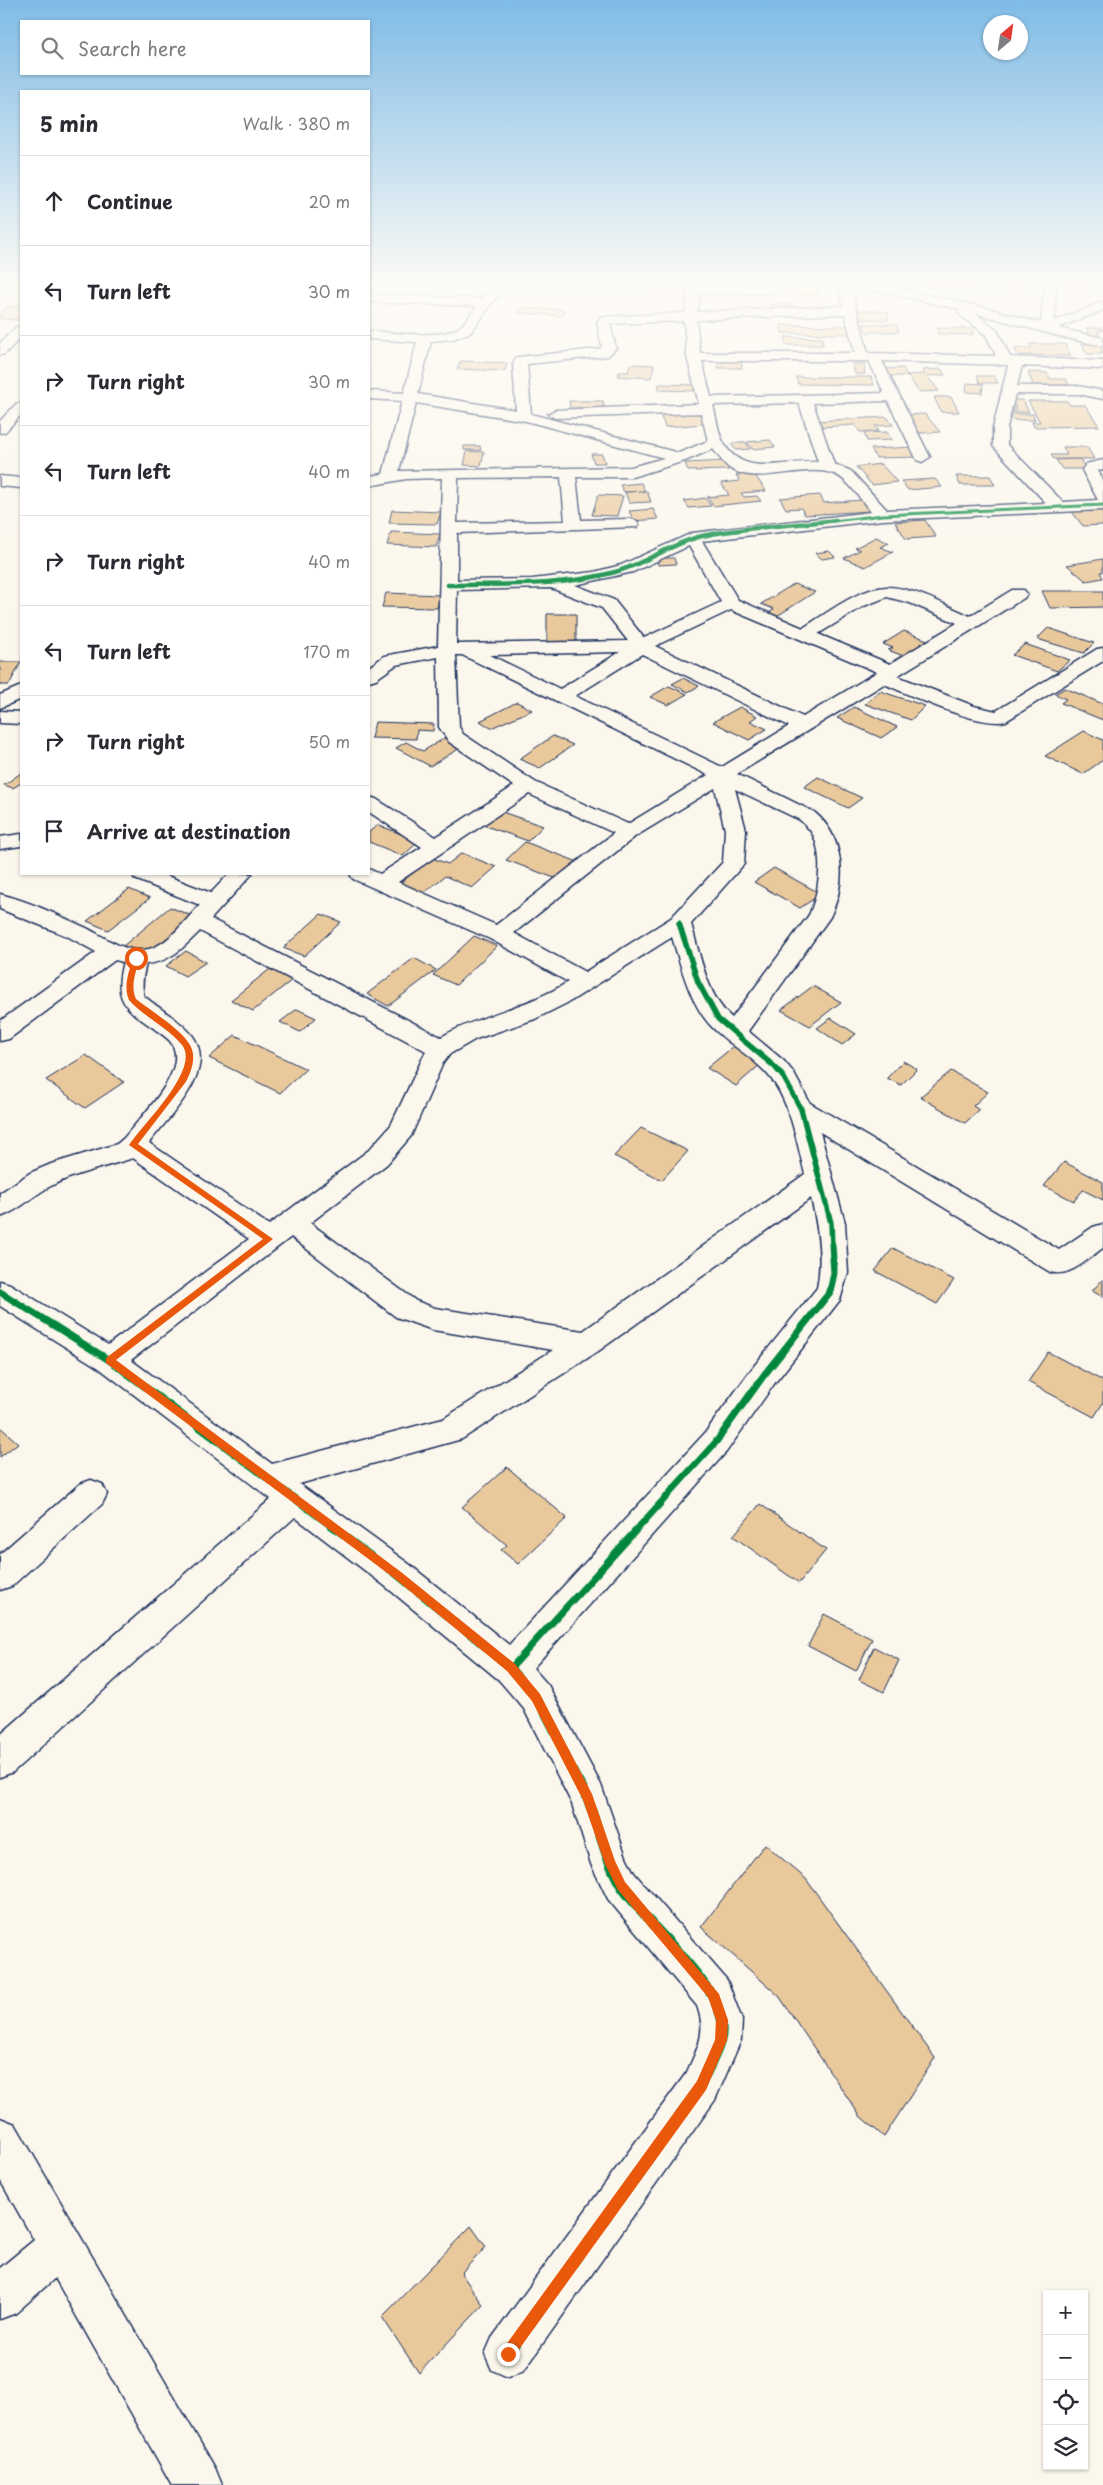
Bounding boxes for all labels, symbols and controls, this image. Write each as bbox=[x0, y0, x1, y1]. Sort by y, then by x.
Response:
north arrow bbox=[983, 15, 1028, 60]
search box bbox=[20, 20, 370, 75]
icon: search bbox=[38, 34, 66, 62]
text: Search here bbox=[78, 34, 187, 62]
text: 5 min bbox=[40, 107, 98, 139]
text: Walk · 380 m bbox=[243, 111, 350, 135]
icon: ahead bbox=[40, 187, 68, 215]
text: Continue bbox=[87, 187, 173, 215]
text: 20 m bbox=[309, 189, 350, 213]
icon: left bbox=[40, 277, 68, 305]
text: Turn left bbox=[87, 277, 171, 305]
text: 30 m bbox=[308, 279, 350, 303]
icon: right bbox=[40, 367, 68, 395]
text: Turn right bbox=[87, 367, 185, 395]
text: 30 m bbox=[308, 369, 350, 393]
icon: left bbox=[40, 457, 68, 485]
text: Turn left bbox=[87, 457, 171, 485]
text: 40 m bbox=[308, 459, 350, 483]
icon: right bbox=[40, 547, 68, 575]
text: Turn right bbox=[87, 547, 185, 575]
text: 40 m bbox=[308, 549, 350, 573]
icon: left bbox=[40, 637, 68, 665]
text: Turn left bbox=[87, 637, 171, 665]
text: 170 m bbox=[304, 639, 350, 663]
icon: right bbox=[40, 727, 68, 755]
text: Turn right bbox=[87, 727, 185, 755]
text: 50 m bbox=[309, 729, 350, 753]
icon: arrive bbox=[40, 817, 68, 845]
text: Arrive at destination bbox=[87, 817, 291, 845]
route start bbox=[125, 947, 148, 970]
map controls bbox=[1043, 2290, 1088, 2470]
button: + bbox=[1043, 2290, 1088, 2335]
button: − bbox=[1043, 2335, 1088, 2380]
route end bbox=[497, 2343, 520, 2366]
button: locate bbox=[1043, 2380, 1088, 2425]
button: layers bbox=[1043, 2425, 1088, 2470]

